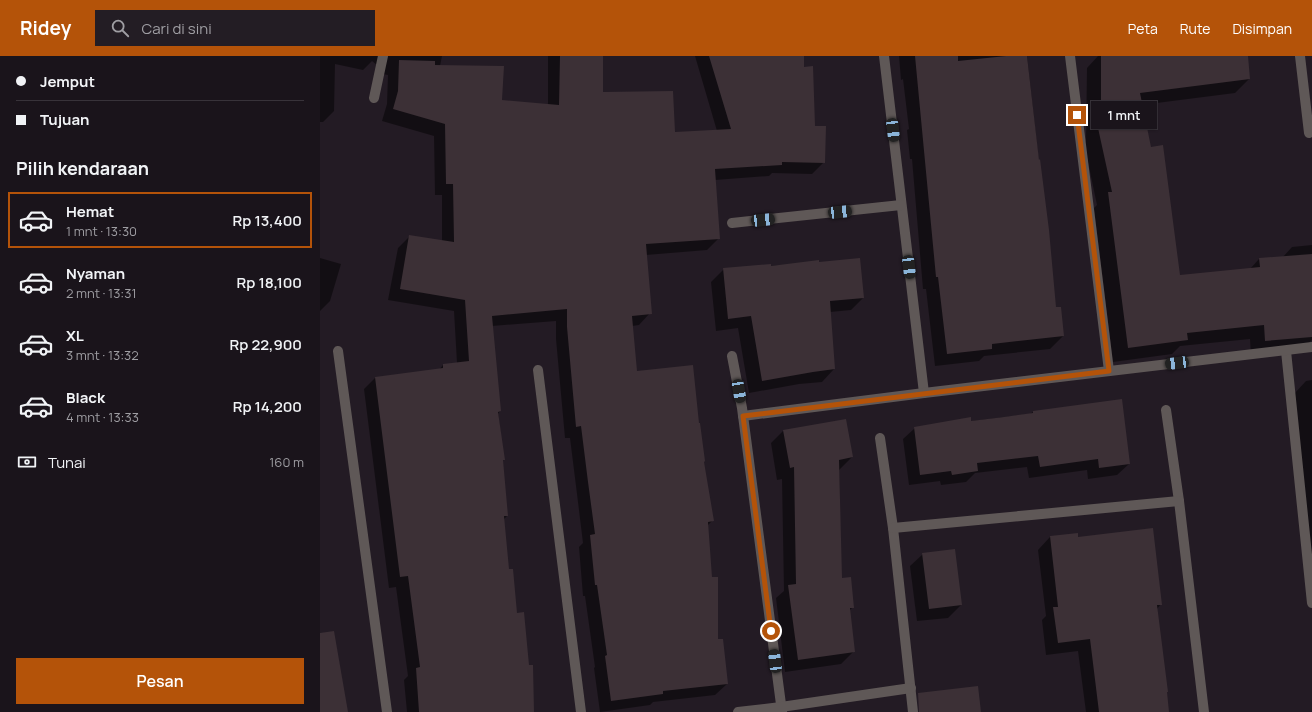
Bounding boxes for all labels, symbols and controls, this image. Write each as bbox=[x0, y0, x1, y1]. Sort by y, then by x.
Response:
search box bbox=[95, 10, 375, 46]
text: Ridey bbox=[20, 15, 71, 41]
icon: search bbox=[109, 17, 131, 39]
text: Cari di sini bbox=[141, 18, 212, 39]
text: Peta bbox=[1128, 19, 1158, 38]
text: Rute bbox=[1180, 19, 1210, 38]
text: Disimpan bbox=[1232, 19, 1292, 38]
text: Jemput bbox=[40, 71, 95, 92]
callout: 1 mnt bbox=[1091, 101, 1157, 129]
route end bbox=[1068, 106, 1086, 124]
text: 1 mnt bbox=[1107, 106, 1141, 124]
text: Tujuan bbox=[40, 109, 89, 130]
car bbox=[886, 117, 900, 143]
text: Pilih kendaraan bbox=[16, 156, 149, 180]
text: Hemat bbox=[66, 201, 114, 222]
icon: car bbox=[18, 202, 54, 238]
car bbox=[827, 205, 853, 219]
text: Rp 13,400 bbox=[233, 210, 302, 231]
car bbox=[750, 213, 776, 227]
text: 1 mnt · 13:30 bbox=[66, 222, 137, 240]
car bbox=[902, 254, 916, 280]
text: Nyaman bbox=[66, 263, 125, 284]
icon: car bbox=[18, 264, 54, 300]
text: Rp 18,100 bbox=[237, 272, 302, 293]
text: 2 mnt · 13:31 bbox=[66, 284, 137, 302]
text: XL bbox=[66, 325, 84, 346]
icon: car bbox=[18, 326, 54, 362]
text: Rp 22,900 bbox=[230, 334, 302, 355]
text: 3 mnt · 13:32 bbox=[66, 346, 139, 364]
car bbox=[1164, 356, 1190, 370]
car bbox=[731, 378, 747, 404]
text: Black bbox=[66, 387, 105, 408]
icon: car bbox=[18, 388, 54, 424]
text: Rp 14,200 bbox=[233, 396, 302, 417]
text: 4 mnt · 13:33 bbox=[66, 408, 139, 426]
icon: cash bbox=[16, 451, 38, 473]
text: Tunai bbox=[48, 452, 86, 473]
text: 160 m bbox=[269, 453, 304, 471]
route start bbox=[762, 622, 780, 640]
car bbox=[768, 648, 782, 674]
button: Pesan bbox=[16, 658, 304, 704]

